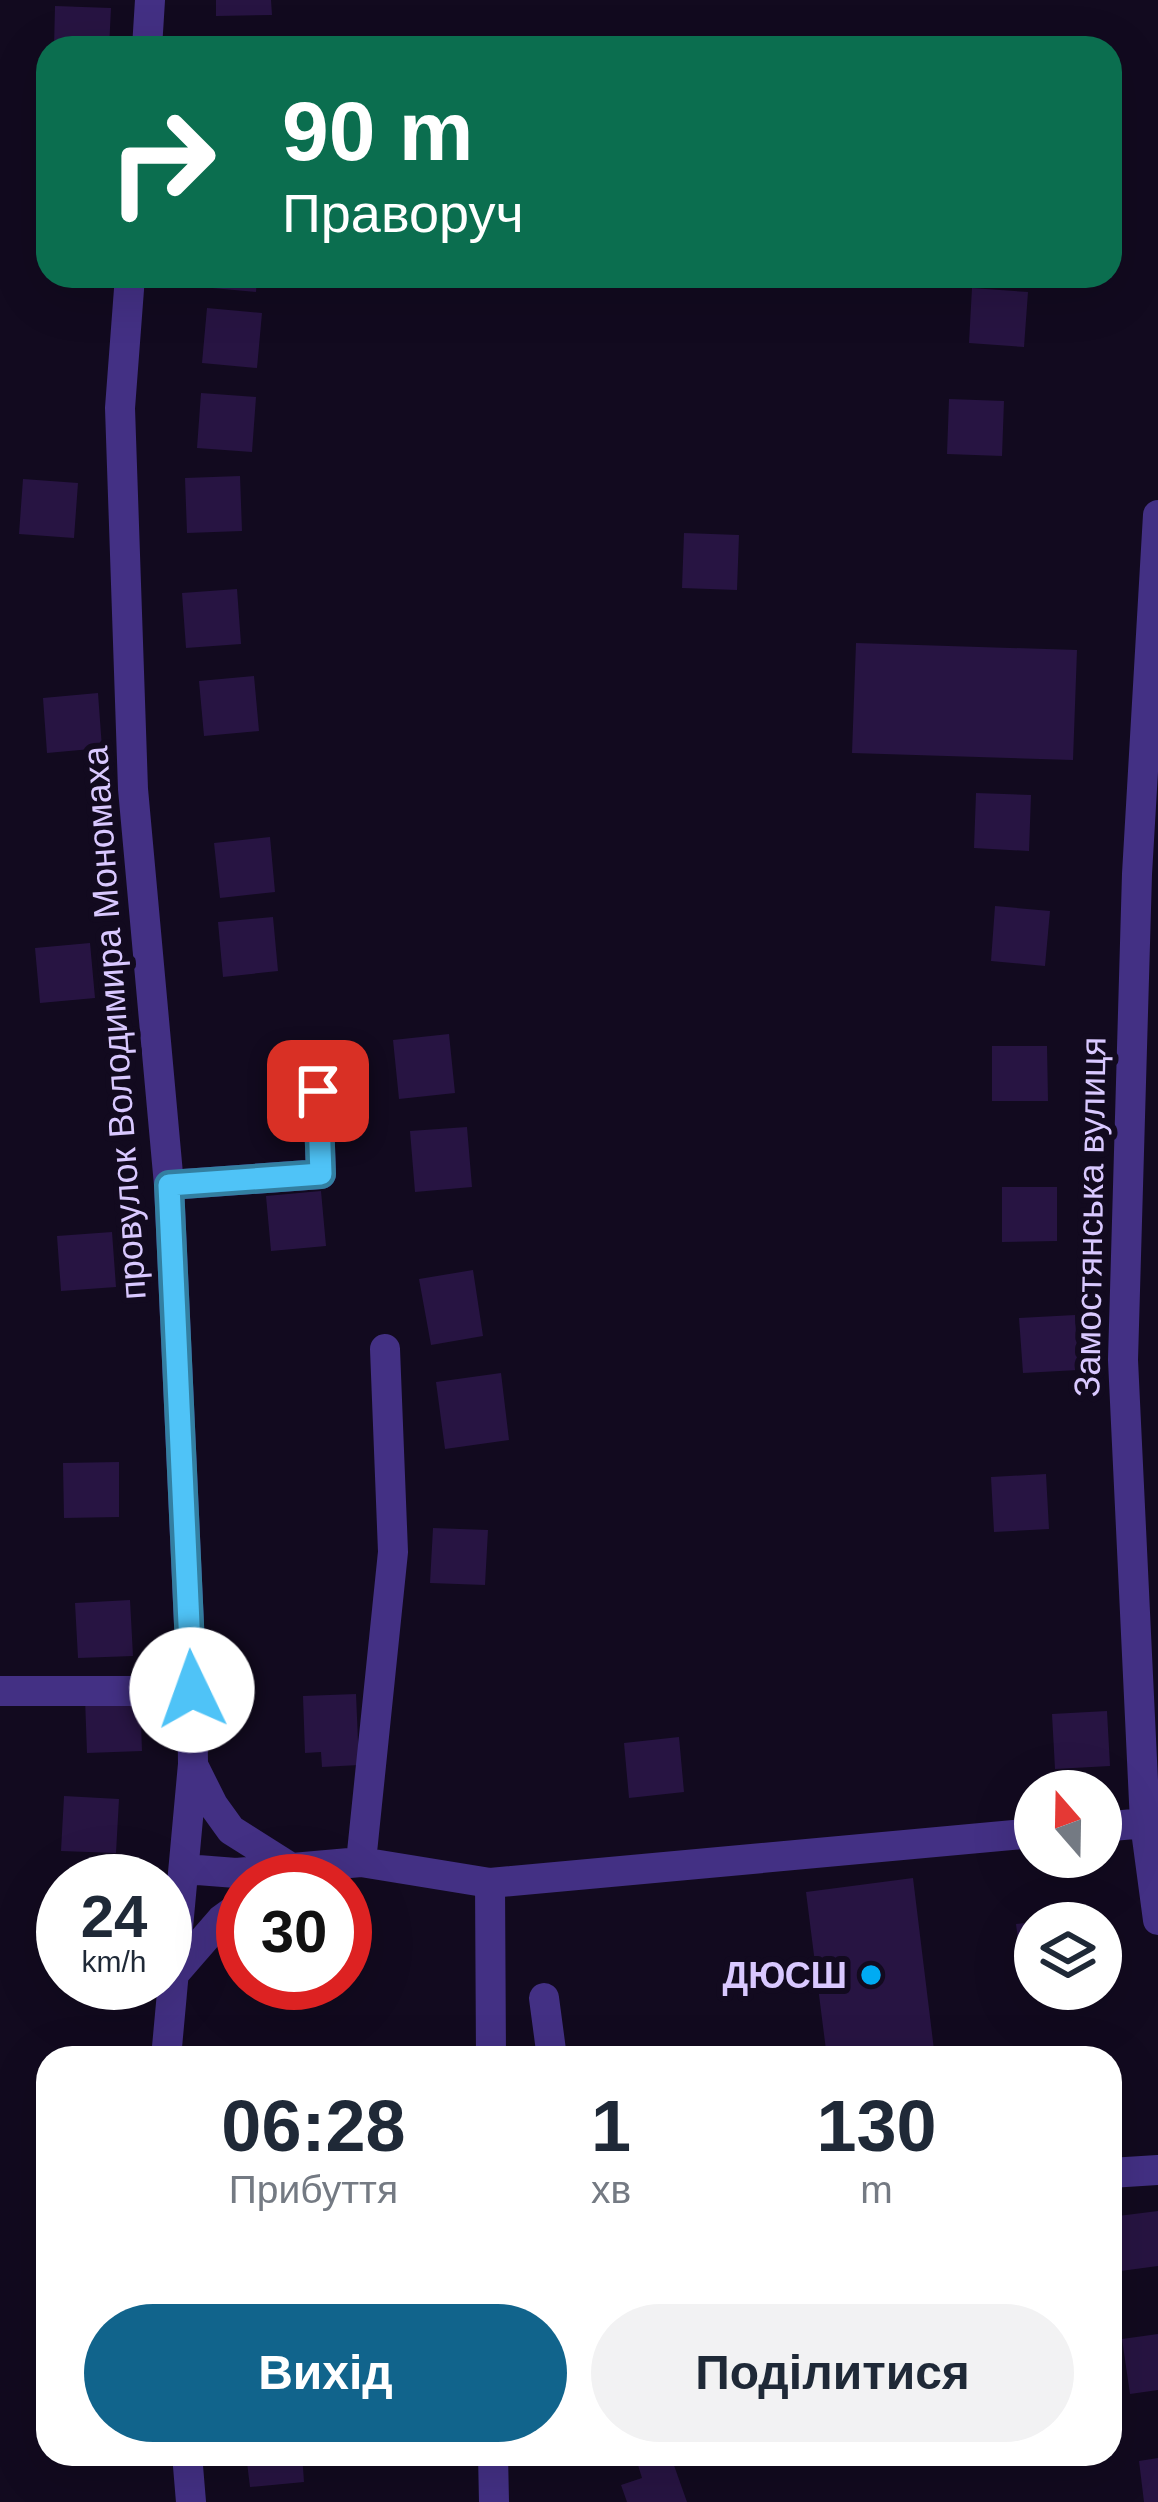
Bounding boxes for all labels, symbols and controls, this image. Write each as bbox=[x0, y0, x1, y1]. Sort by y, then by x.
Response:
icon: right bbox=[84, 84, 240, 240]
text: 90 m bbox=[282, 84, 473, 178]
text: Праворуч bbox=[282, 183, 524, 243]
street label: провулок Володимира Мономаха bbox=[74, 744, 154, 1301]
street label: Замостянська вулиця bbox=[1066, 1036, 1114, 1398]
pin bbox=[267, 1040, 369, 1142]
icon: arrive bbox=[285, 1058, 351, 1124]
position arrow bbox=[129, 1627, 255, 1753]
north arrow bbox=[1014, 1770, 1122, 1878]
map controls bbox=[1014, 1770, 1122, 2010]
speed limit sign: 30 bbox=[216, 1854, 372, 2010]
text: 24 bbox=[81, 1883, 147, 1950]
button: layers bbox=[1014, 1902, 1122, 2010]
text: km/h bbox=[81, 1945, 147, 1978]
place label: ДЮСШ bbox=[723, 1955, 847, 1996]
marker: ДЮСШ bbox=[858, 1962, 884, 1988]
text: 06:28 bbox=[221, 2086, 406, 2166]
text: 1 bbox=[591, 2086, 631, 2166]
text: 130 bbox=[816, 2086, 937, 2166]
text: Прибуття bbox=[229, 2168, 398, 2211]
text: хв bbox=[591, 2168, 631, 2211]
text: m bbox=[860, 2168, 893, 2211]
button: Вихід bbox=[84, 2304, 567, 2442]
button: Поділитися bbox=[591, 2304, 1074, 2442]

